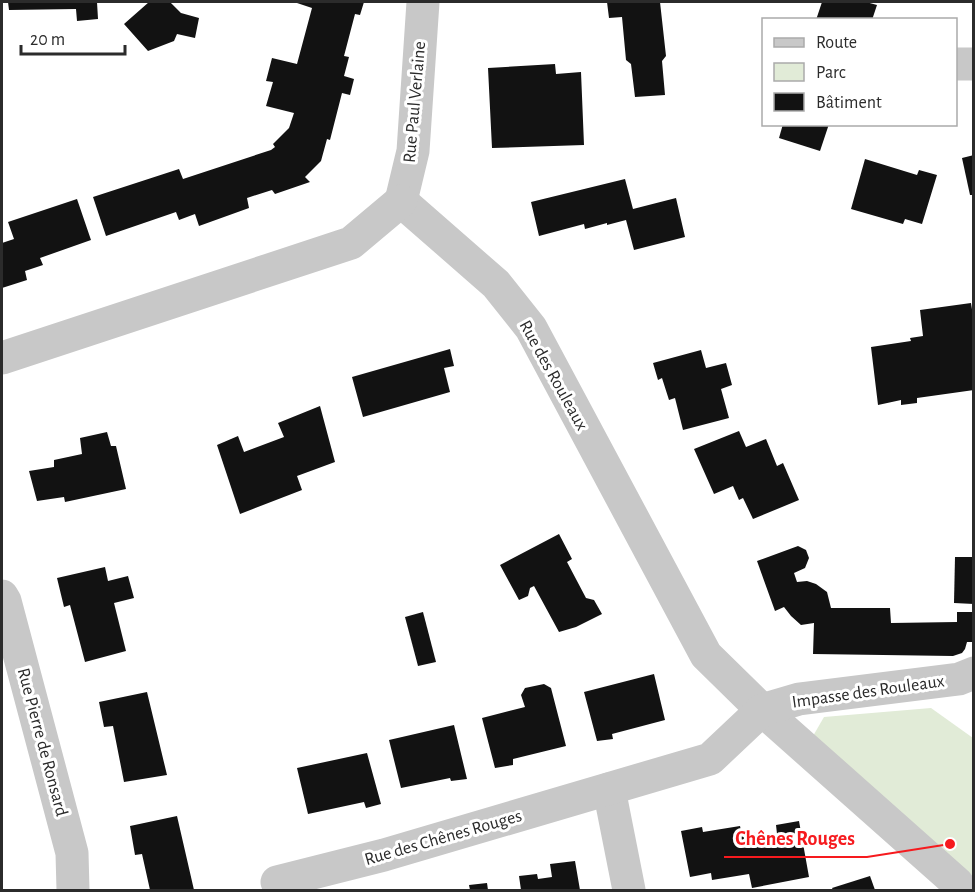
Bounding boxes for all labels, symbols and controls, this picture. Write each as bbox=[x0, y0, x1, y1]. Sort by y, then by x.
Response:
scale bar bbox=[21, 18, 124, 56]
legend bbox=[762, 18, 957, 126]
text: 20 m bbox=[30, 31, 65, 49]
text: Route bbox=[816, 34, 857, 52]
street label: Rue Paul Verlaine bbox=[401, 41, 429, 164]
text: Parc bbox=[816, 64, 846, 82]
text: Bâtiment bbox=[816, 94, 882, 112]
street label: Rue des Rouleaux bbox=[515, 317, 591, 434]
street label: Rue Pierre de Ronsard bbox=[14, 666, 70, 818]
street label: Impasse des Rouleaux bbox=[791, 672, 946, 712]
street label: Rue des Chênes Rouges bbox=[363, 807, 524, 869]
callout: Chênes Rouges bbox=[724, 819, 867, 857]
text: Chênes Rouges bbox=[735, 829, 855, 849]

